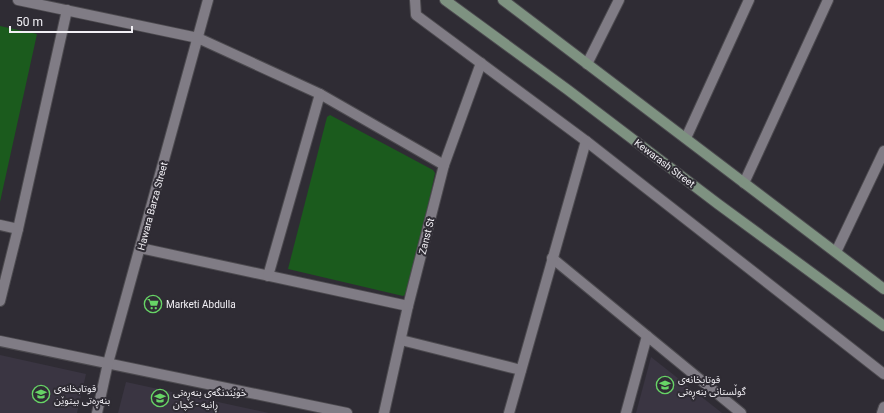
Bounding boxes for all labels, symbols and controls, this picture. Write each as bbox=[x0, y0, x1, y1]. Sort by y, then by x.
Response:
scale bar bbox=[10, 8, 132, 34]
text: 50 m bbox=[16, 15, 43, 29]
street label: Kewarash Street bbox=[632, 137, 697, 190]
street label: Hawara Barza Street bbox=[135, 161, 170, 251]
street label: Zanst St bbox=[417, 217, 436, 255]
supermarket icon: Marketi Abdulla bbox=[143, 294, 163, 314]
place label: Marketi Abdulla bbox=[166, 299, 236, 310]
place label: قوتابخانه‌ی گوڵستانی بنه‌ڕه‌تی bbox=[678, 374, 747, 400]
school or university icon: قوتابخانه‌ی گوڵستانی بنه‌ڕه‌تی bbox=[655, 375, 675, 395]
place label: قوتابخانەی بنەڕەتی بیتوێن bbox=[54, 383, 111, 409]
school or university icon: قوتابخانەی بنەڕەتی بیتوێن bbox=[31, 384, 51, 404]
place label: خوێندنگەی بنەڕەتی ڕانیە - کچان bbox=[173, 387, 247, 413]
school or university icon: خوێندنگەی بنەڕەتی ڕانیە - کچان bbox=[150, 388, 170, 408]

